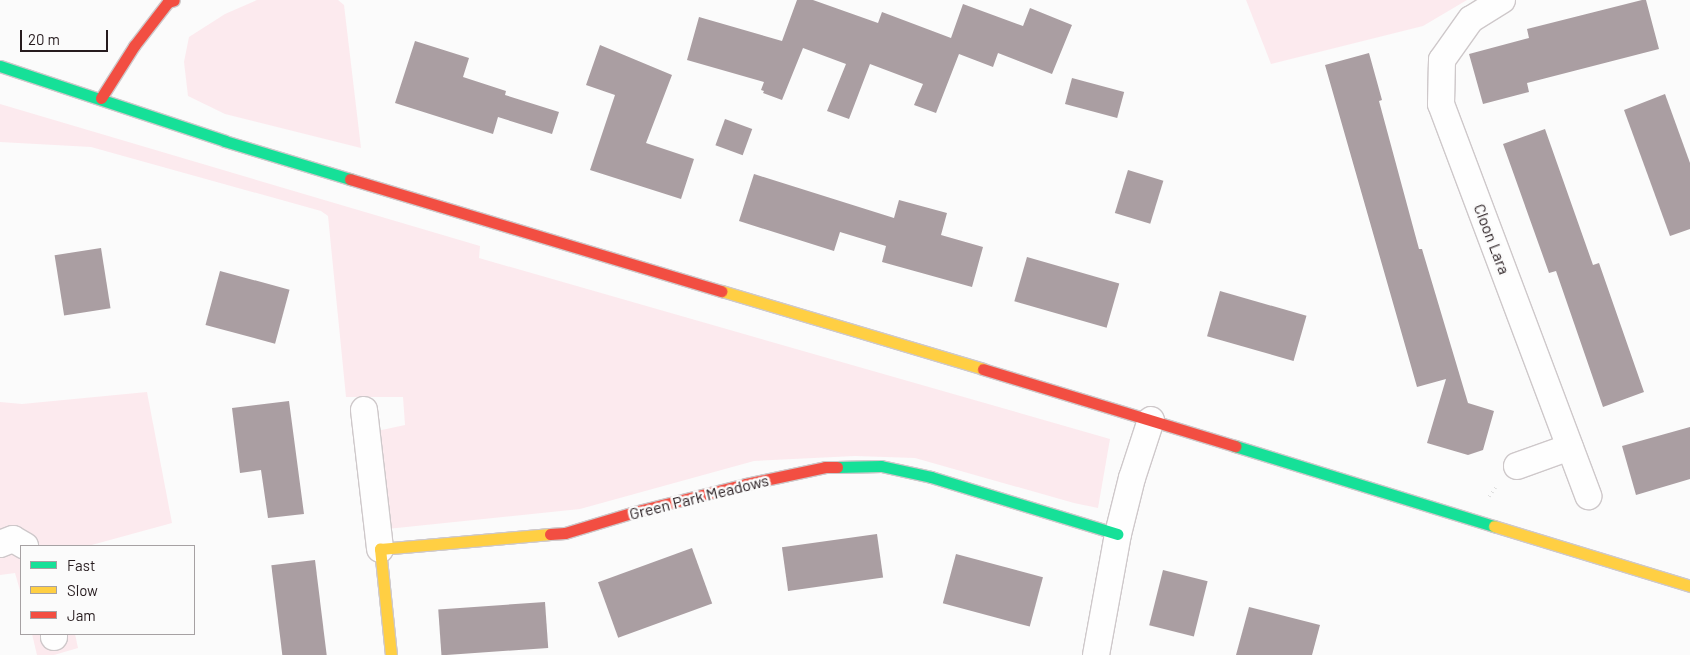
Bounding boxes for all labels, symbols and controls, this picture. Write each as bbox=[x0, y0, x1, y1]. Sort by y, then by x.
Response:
scale bar bbox=[22, 20, 110, 52]
text: 20 m bbox=[28, 30, 60, 48]
street label: Cloon Lara bbox=[1470, 201, 1514, 277]
street label: Green Park Meadows bbox=[627, 470, 771, 524]
legend bbox=[20, 545, 195, 635]
text: Fast bbox=[67, 556, 95, 574]
text: Slow bbox=[67, 581, 98, 599]
text: Jam bbox=[67, 606, 96, 624]

